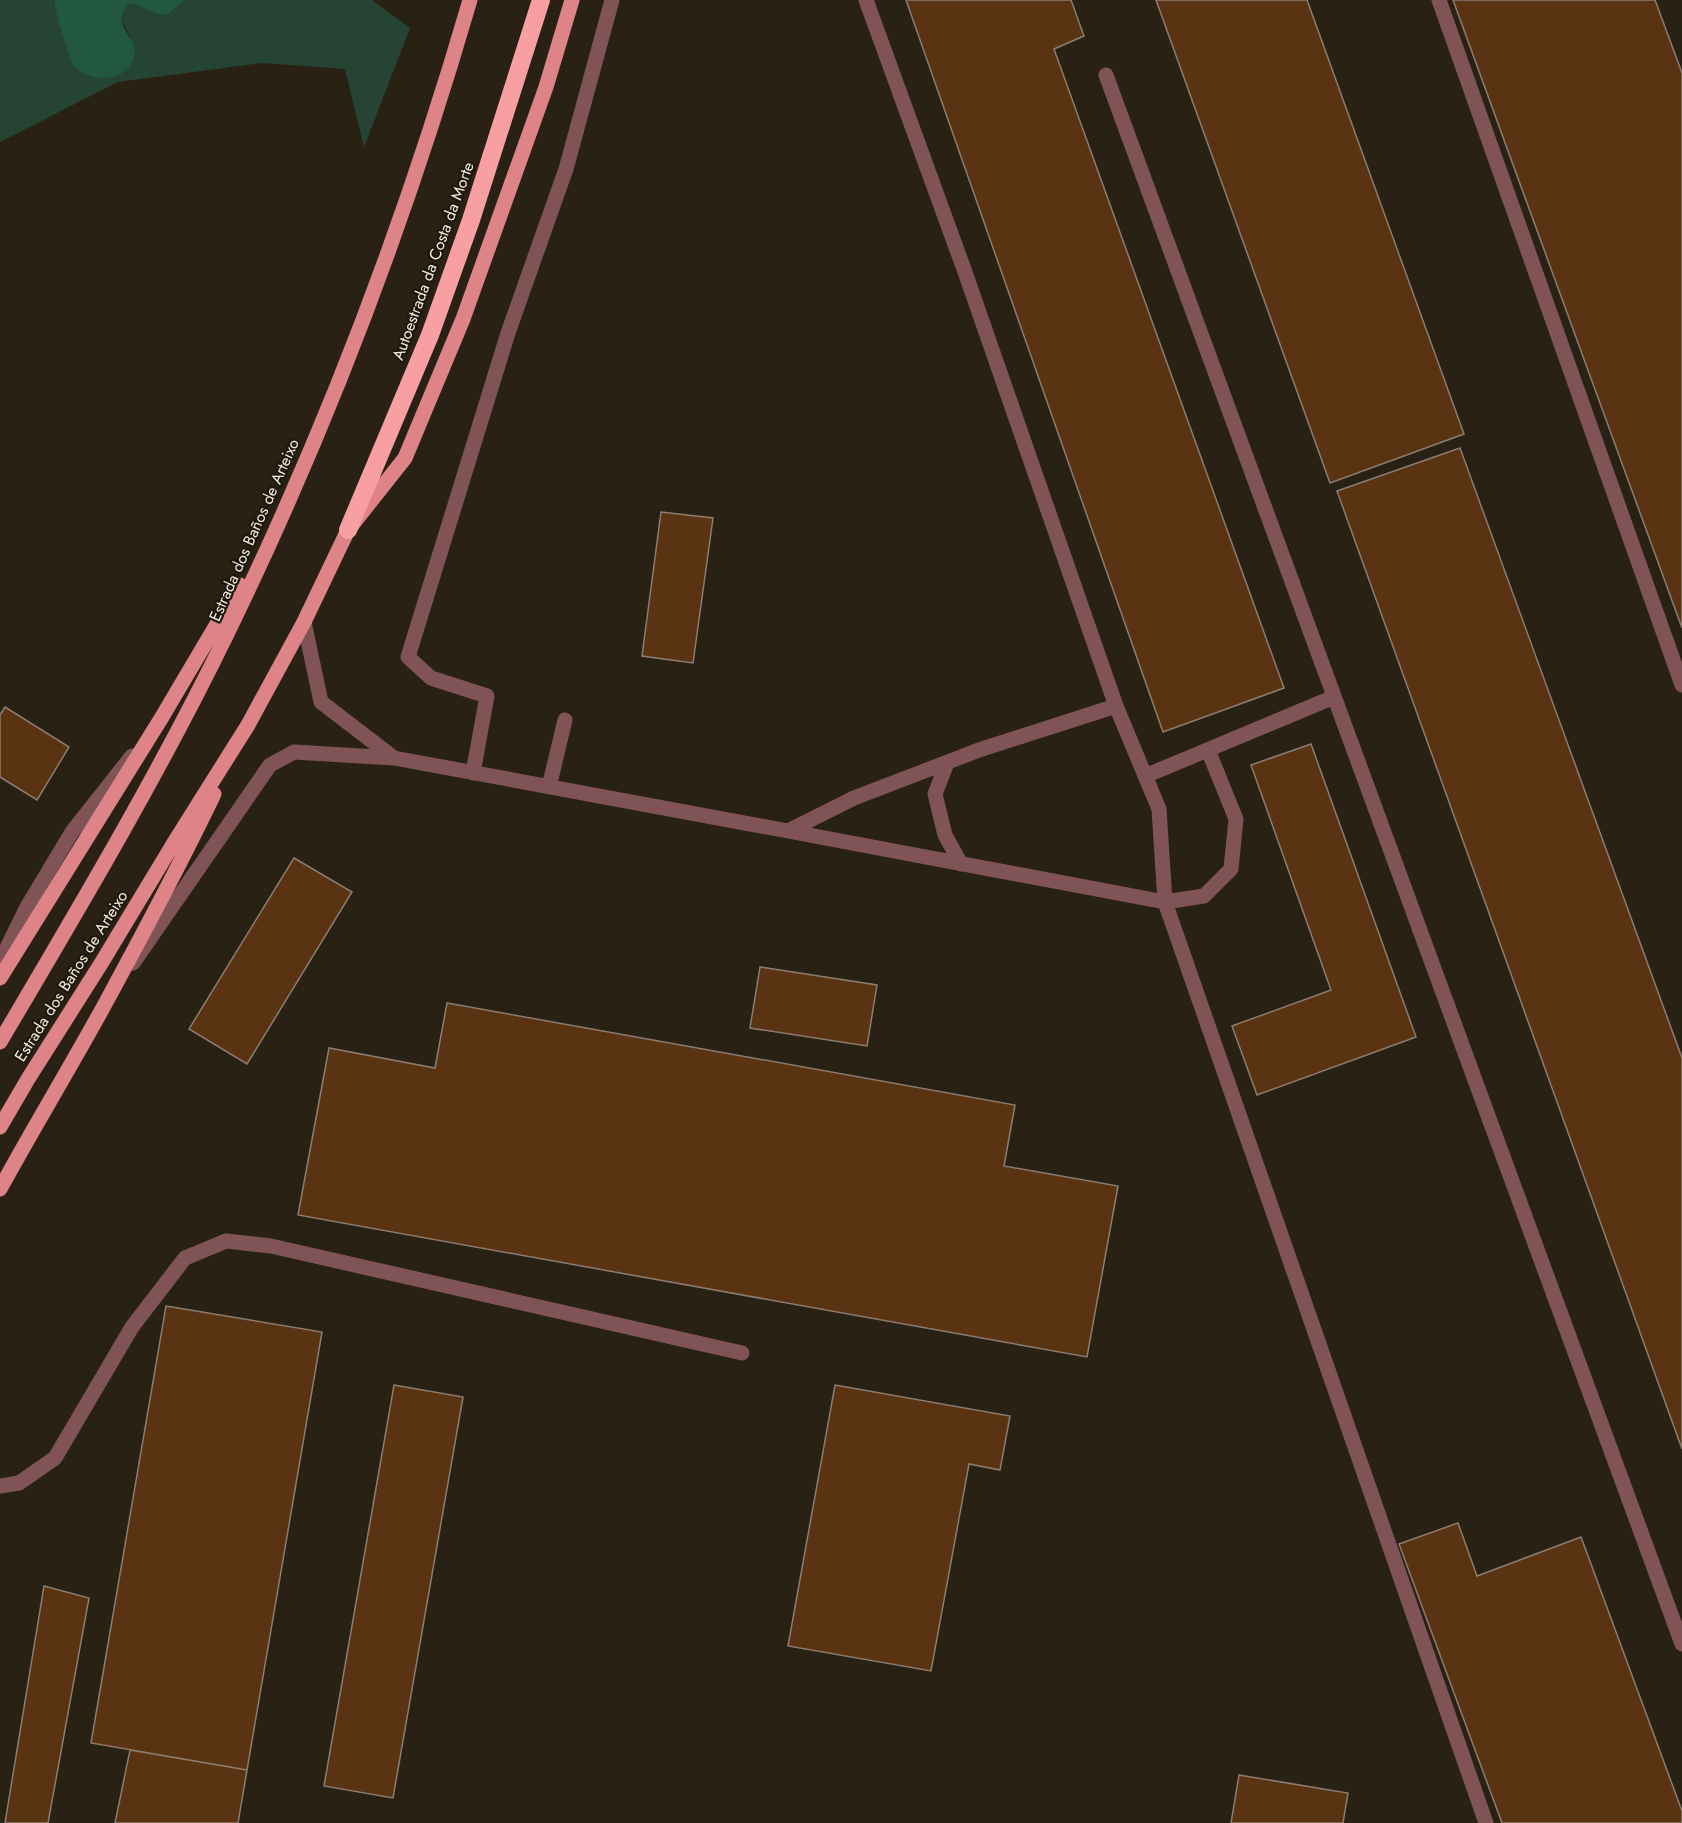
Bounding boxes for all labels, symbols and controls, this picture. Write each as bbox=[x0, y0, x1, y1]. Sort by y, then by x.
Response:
street label: Autoestrada da Costa da Morte bbox=[386, 159, 480, 363]
street label: Estrada dos Baños de Arteixo bbox=[203, 435, 305, 625]
street label: Estrada dos Baños de Arteixo bbox=[9, 886, 133, 1066]

